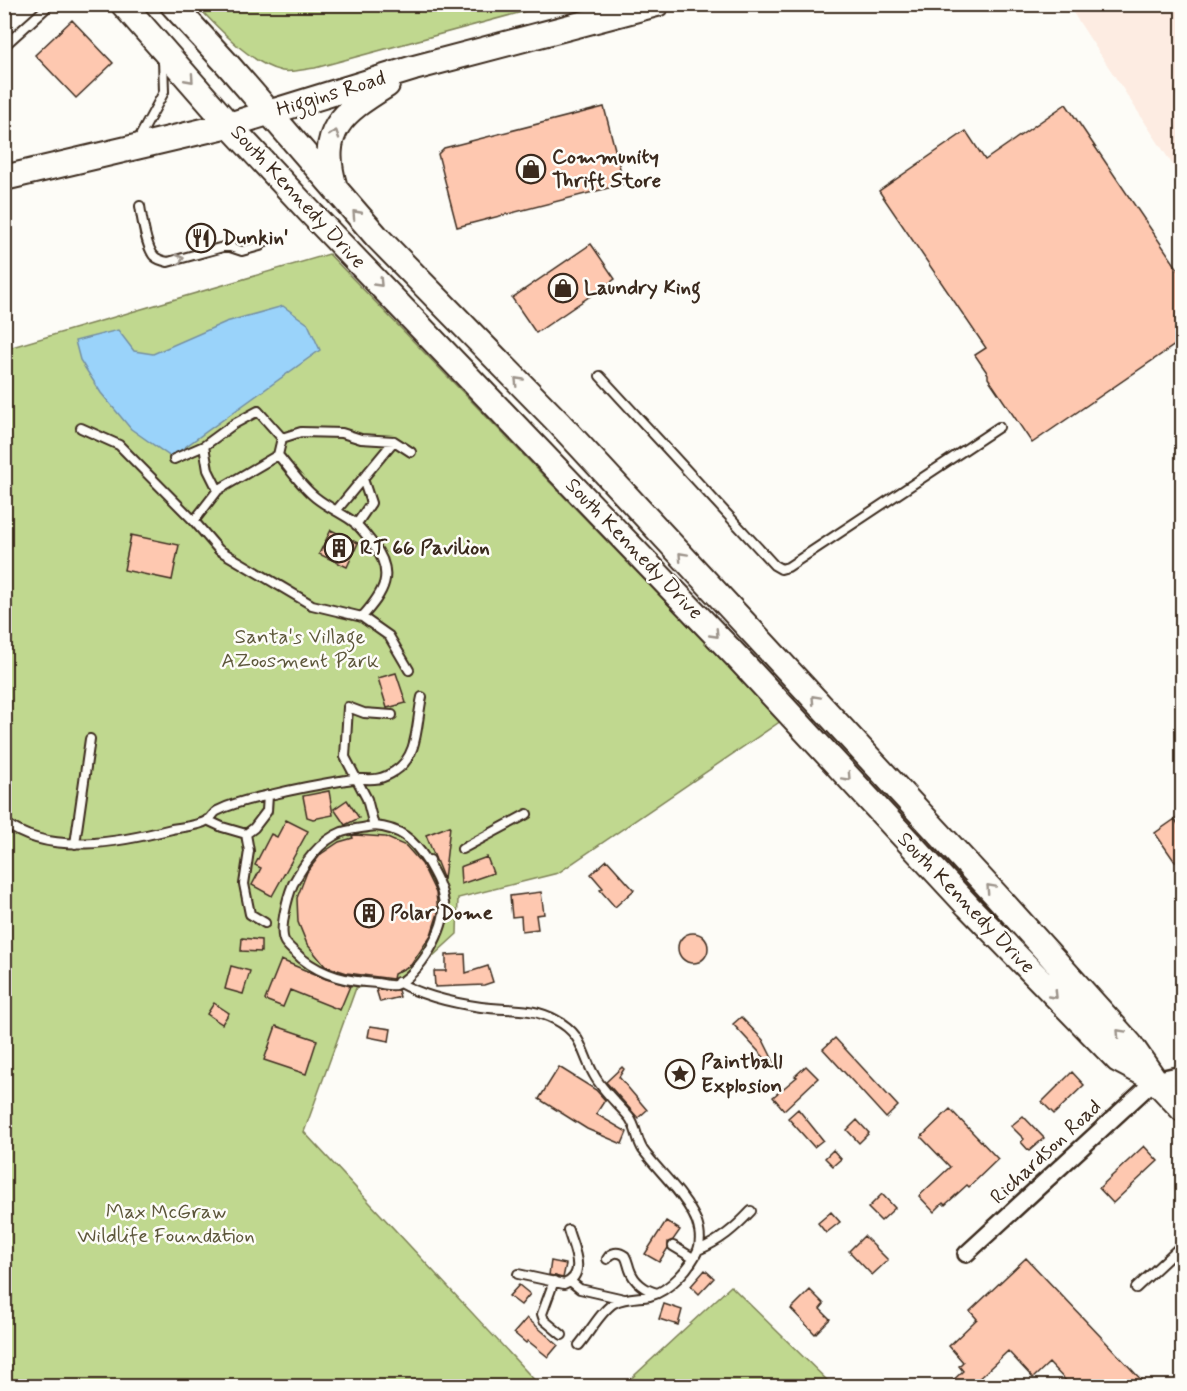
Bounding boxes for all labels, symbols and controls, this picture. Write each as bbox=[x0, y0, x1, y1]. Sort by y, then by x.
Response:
street label: Higgins Road bbox=[273, 64, 390, 126]
one-way arrow bbox=[183, 72, 194, 83]
street label: South Kennedy Drive bbox=[224, 119, 372, 275]
one-way arrow bbox=[327, 129, 340, 140]
place label: Community Thrift Store bbox=[552, 143, 661, 195]
shop icon: Community Thrift Store bbox=[515, 153, 547, 185]
one-way arrow bbox=[352, 210, 363, 220]
restaurant icon: Dunkin' bbox=[185, 222, 217, 254]
place label: Dunkin' bbox=[222, 224, 289, 252]
one-way arrow bbox=[174, 254, 184, 266]
shop icon: Laundry King bbox=[547, 272, 579, 304]
place label: Laundry King bbox=[584, 274, 701, 304]
one-way arrow bbox=[372, 276, 383, 287]
one-way arrow bbox=[515, 377, 526, 388]
street label: South Kennedy Drive bbox=[559, 472, 709, 626]
building icon: RT 66 Pavilion bbox=[323, 532, 355, 564]
place label: RT 66 Pavilion bbox=[360, 534, 490, 562]
one-way arrow bbox=[678, 552, 689, 562]
park label: Santa's Village AZoosment Park bbox=[221, 623, 379, 675]
one-way arrow bbox=[708, 627, 719, 637]
one-way arrow bbox=[811, 695, 822, 706]
one-way arrow bbox=[840, 770, 851, 781]
street label: South Kennedy Drive bbox=[891, 826, 1041, 980]
one-way arrow bbox=[986, 885, 997, 896]
building icon: Polar Dome bbox=[353, 897, 385, 929]
place label: Polar Dome bbox=[390, 899, 493, 927]
one-way arrow bbox=[1047, 988, 1058, 998]
one-way arrow bbox=[1116, 1029, 1127, 1040]
place label: Paintball Explosion bbox=[701, 1048, 782, 1100]
place icon: Paintball Explosion bbox=[664, 1058, 696, 1090]
street label: Richardson Road bbox=[984, 1093, 1108, 1211]
park label: Max McGraw Wildlife Foundation bbox=[77, 1198, 255, 1250]

